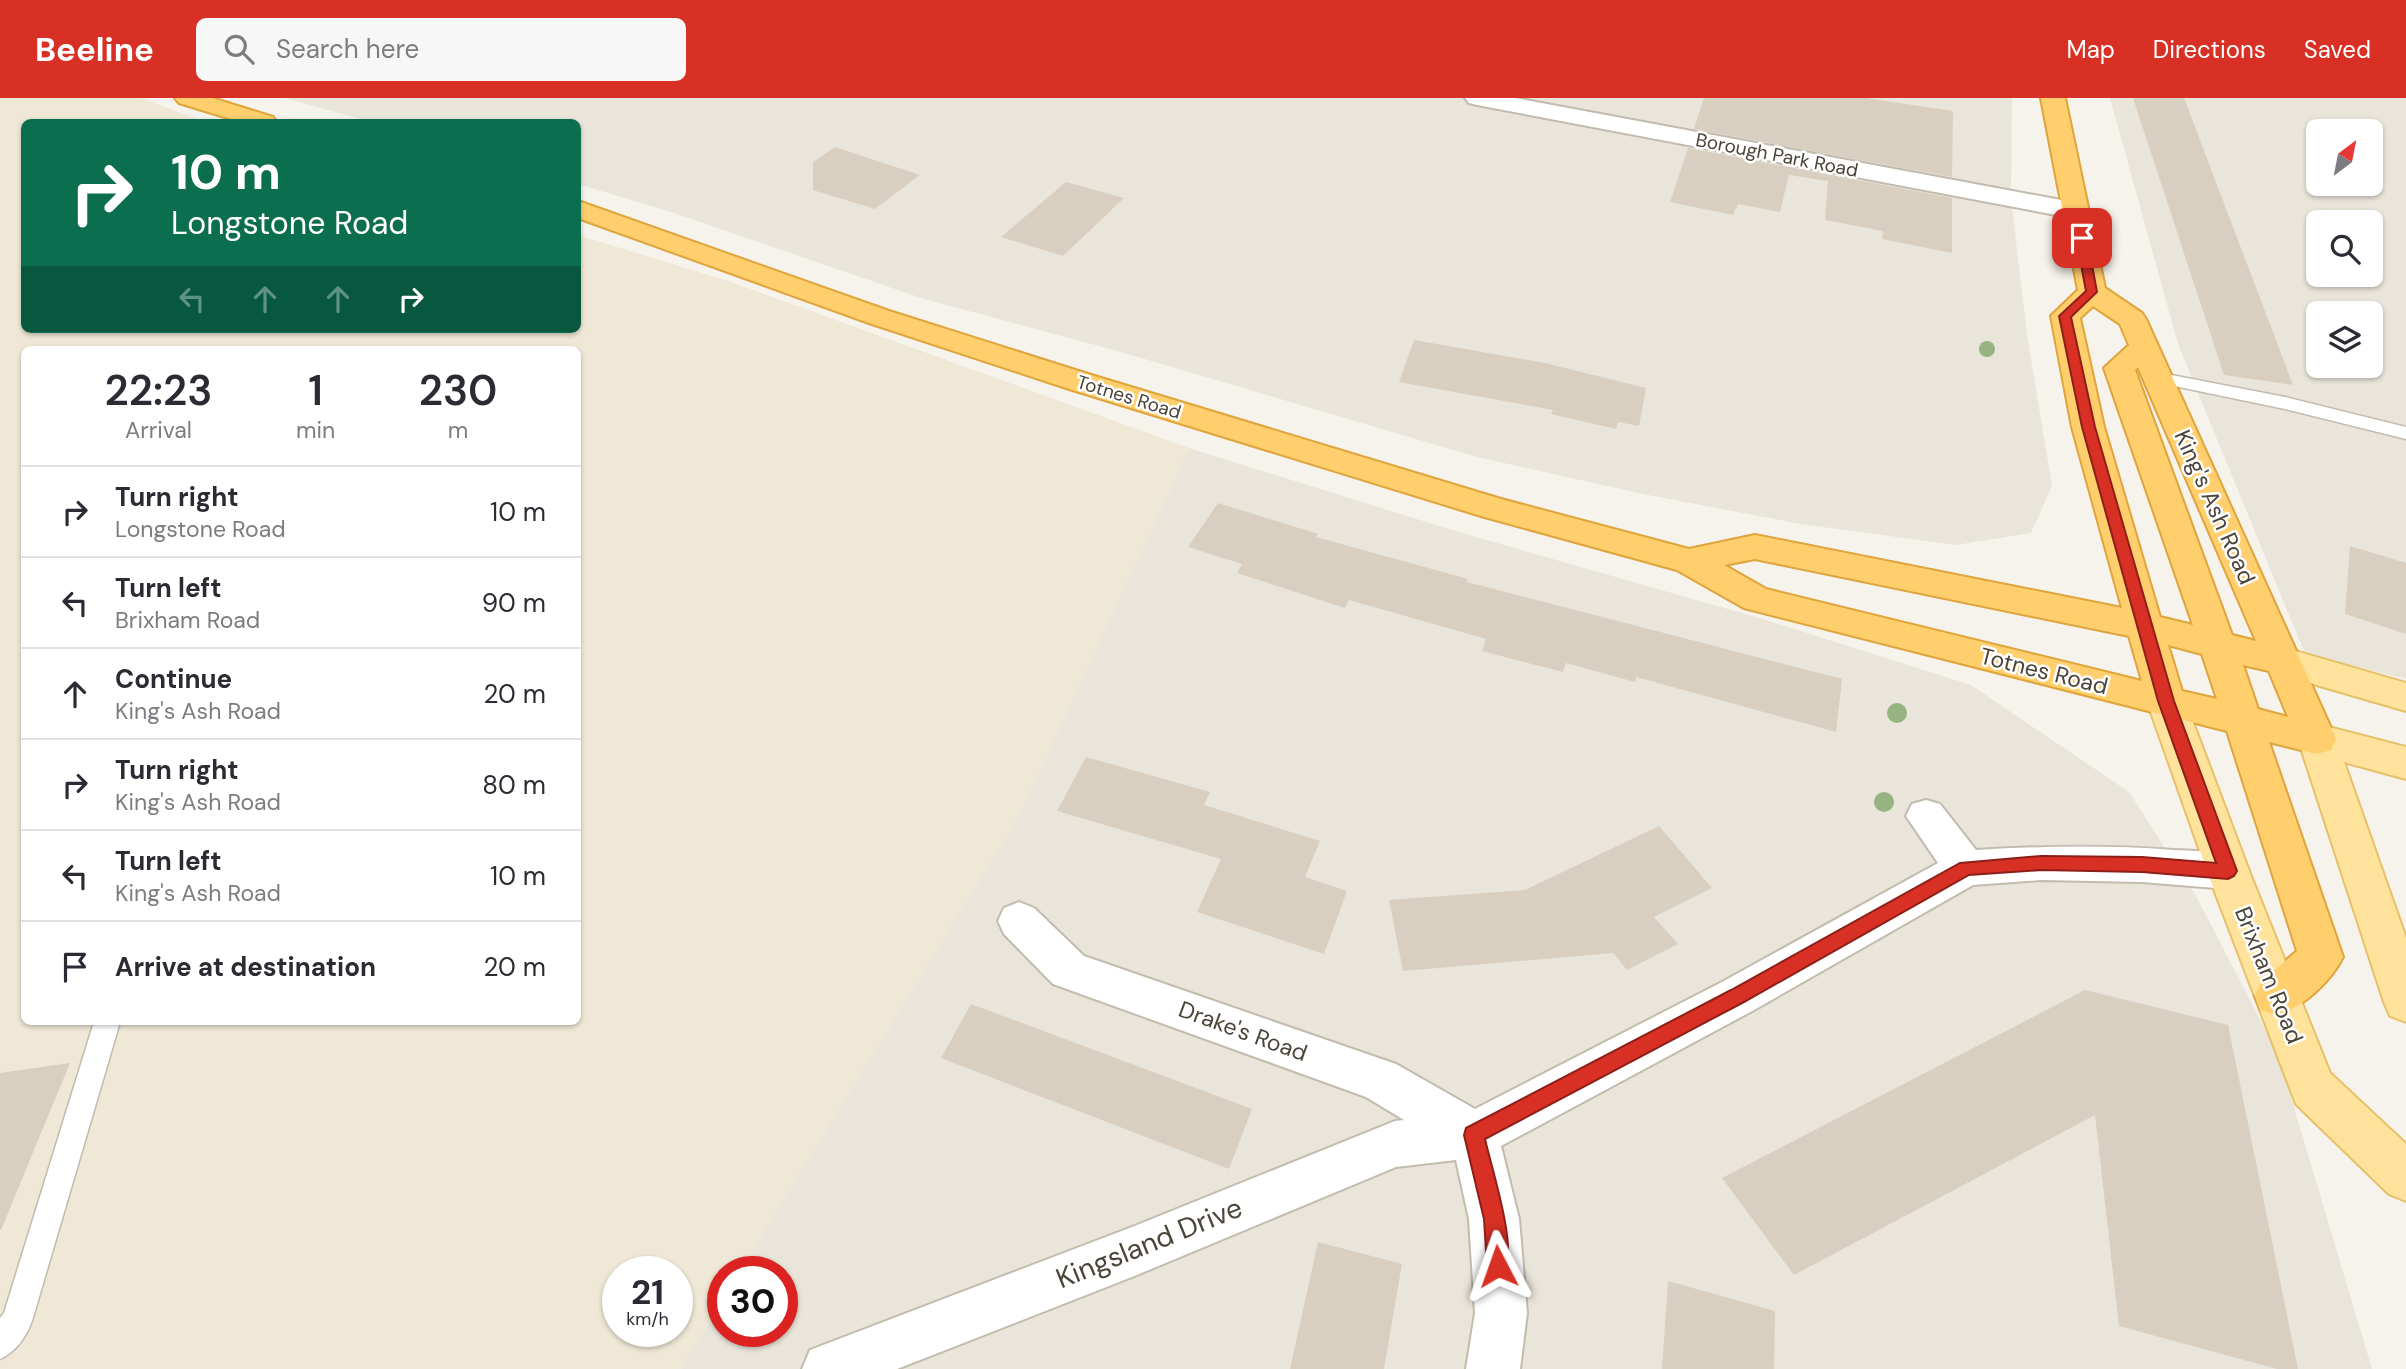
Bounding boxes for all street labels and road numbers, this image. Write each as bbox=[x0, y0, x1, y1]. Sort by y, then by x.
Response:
street label: Borough Park Road bbox=[1694, 127, 1860, 183]
street label: Totnes Road bbox=[1074, 369, 1184, 425]
street label: King's Ash Road bbox=[2168, 425, 2262, 589]
street label: Totnes Road bbox=[1977, 641, 2111, 701]
street label: Brixham Road bbox=[2228, 902, 2310, 1048]
street label: Drake's Road bbox=[1175, 994, 1311, 1068]
street label: Kingsland Drive bbox=[1050, 1189, 1248, 1297]

